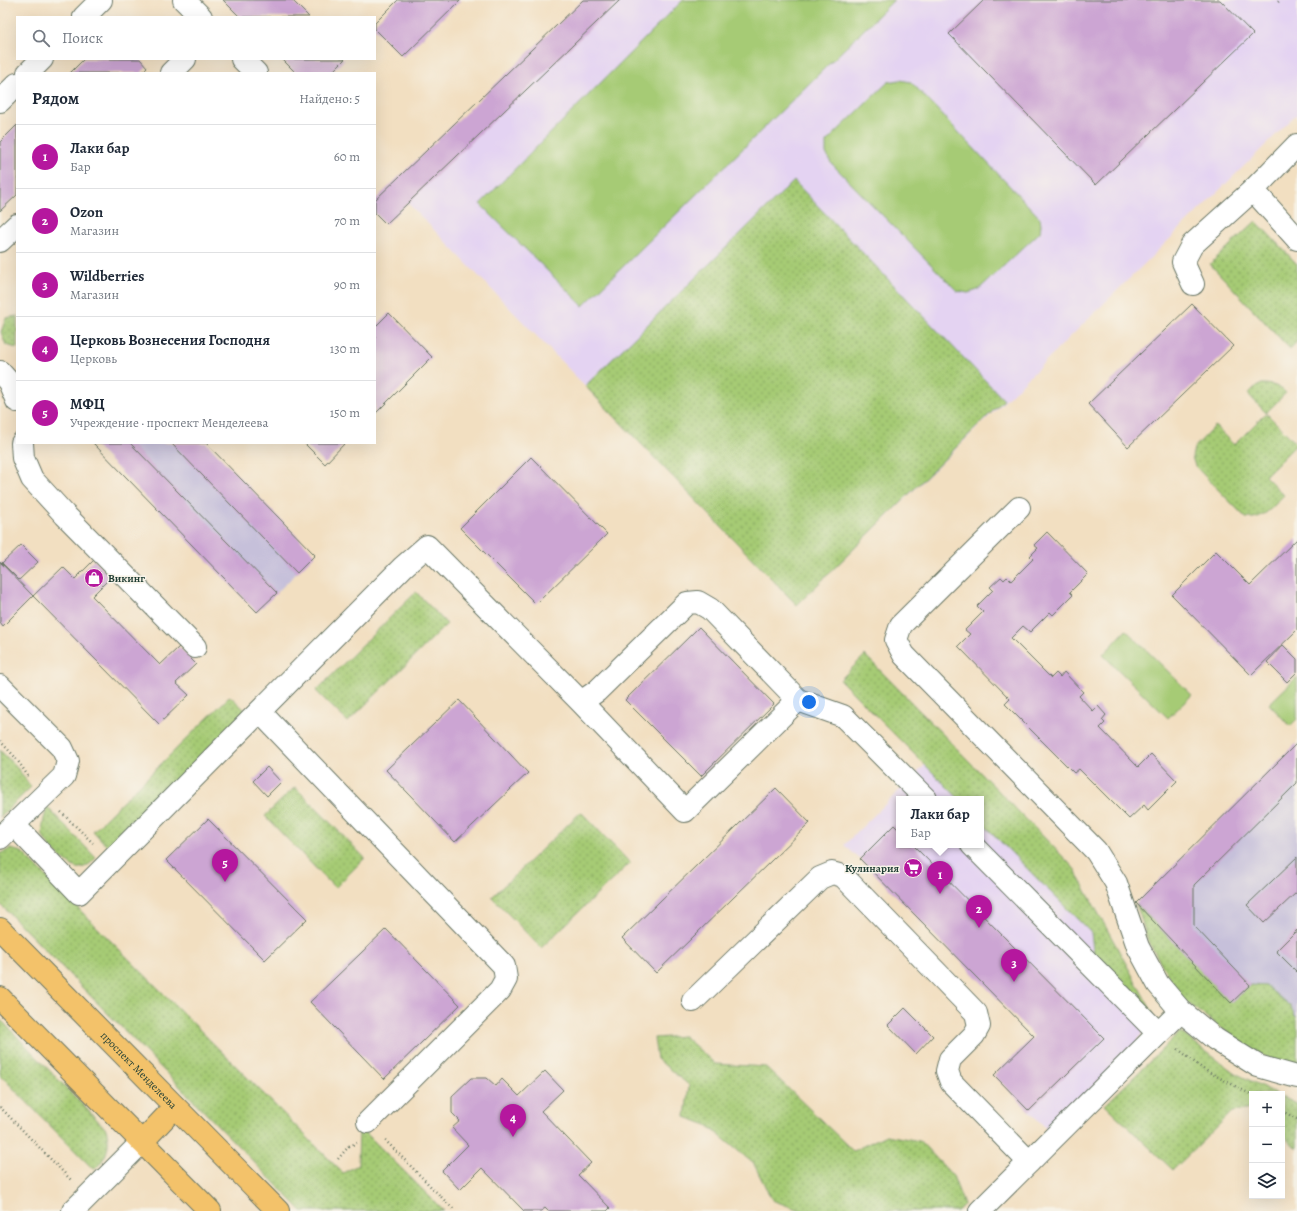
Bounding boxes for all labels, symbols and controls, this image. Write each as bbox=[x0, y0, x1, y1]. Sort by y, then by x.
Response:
search box bbox=[16, 16, 376, 60]
icon: search bbox=[30, 27, 52, 49]
text: Поиск bbox=[62, 28, 103, 48]
text: Рядом bbox=[32, 87, 79, 110]
text: Найдено: 5 bbox=[299, 90, 360, 107]
text: Лаки бар bbox=[70, 138, 129, 158]
text: 1 bbox=[43, 148, 47, 165]
text: 60 m bbox=[334, 148, 360, 165]
text: Бар bbox=[70, 158, 91, 175]
text: Ozon bbox=[70, 202, 103, 222]
text: 2 bbox=[42, 212, 48, 229]
text: 70 m bbox=[334, 212, 360, 229]
text: Магазин bbox=[70, 222, 119, 239]
text: Wildberries bbox=[70, 266, 144, 286]
text: 3 bbox=[42, 276, 48, 293]
text: 90 m bbox=[334, 276, 360, 293]
text: Магазин bbox=[70, 286, 119, 303]
text: Церковь Вознесения Господня bbox=[70, 330, 270, 350]
text: 4 bbox=[42, 340, 48, 357]
text: 130 m bbox=[330, 340, 360, 357]
text: Церковь bbox=[70, 350, 117, 367]
text: МФЦ bbox=[70, 394, 105, 414]
text: 5 bbox=[42, 404, 48, 421]
text: 150 m bbox=[330, 404, 360, 421]
text: Учреждение · проспект Менделеева bbox=[70, 414, 269, 431]
shop icon: Викинг bbox=[83, 567, 105, 589]
place label: Викинг bbox=[108, 571, 145, 586]
your location bbox=[799, 692, 819, 712]
popup bbox=[896, 796, 984, 848]
text: Лаки бар bbox=[910, 804, 970, 824]
text: Бар bbox=[910, 824, 931, 841]
pin: 5 bbox=[212, 849, 238, 882]
supermarket icon: Кулинария bbox=[902, 857, 924, 879]
place label: Кулинария bbox=[845, 861, 899, 876]
pin: 1 bbox=[927, 861, 953, 894]
pin: 2 bbox=[966, 895, 992, 928]
pin: 3 bbox=[1001, 949, 1027, 982]
street label: проспект Менделеева bbox=[97, 1028, 181, 1113]
map controls bbox=[1249, 1091, 1285, 1199]
button: + bbox=[1249, 1091, 1285, 1127]
pin: 4 bbox=[500, 1104, 526, 1137]
button: − bbox=[1249, 1127, 1285, 1163]
button: layers bbox=[1249, 1163, 1285, 1199]

